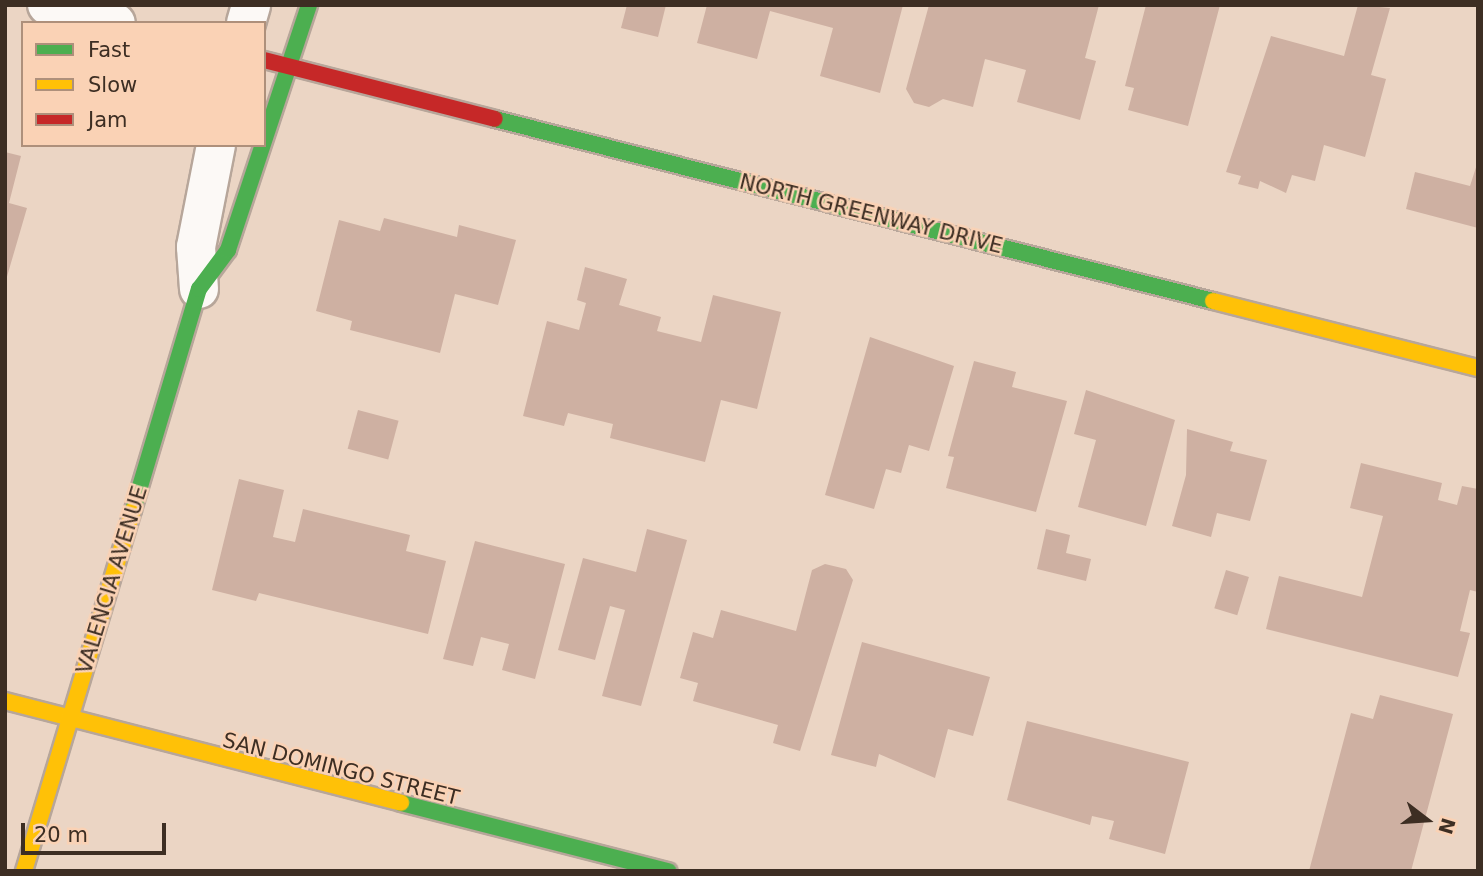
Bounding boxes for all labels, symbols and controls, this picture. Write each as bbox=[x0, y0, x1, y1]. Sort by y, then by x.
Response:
legend bbox=[21, 21, 266, 147]
text: Fast bbox=[88, 38, 130, 62]
text: Slow bbox=[88, 73, 137, 97]
text: Jam bbox=[88, 108, 128, 132]
street label: NORTH GREENWAY DRIVE bbox=[737, 169, 1005, 259]
street label: VALENCIA AVENUE bbox=[71, 483, 153, 677]
street label: SAN DOMINGO STREET bbox=[220, 727, 462, 811]
north arrow bbox=[1392, 785, 1462, 855]
scale bar bbox=[24, 810, 170, 854]
text: N bbox=[1434, 815, 1460, 837]
text: 20 m bbox=[34, 823, 88, 847]

